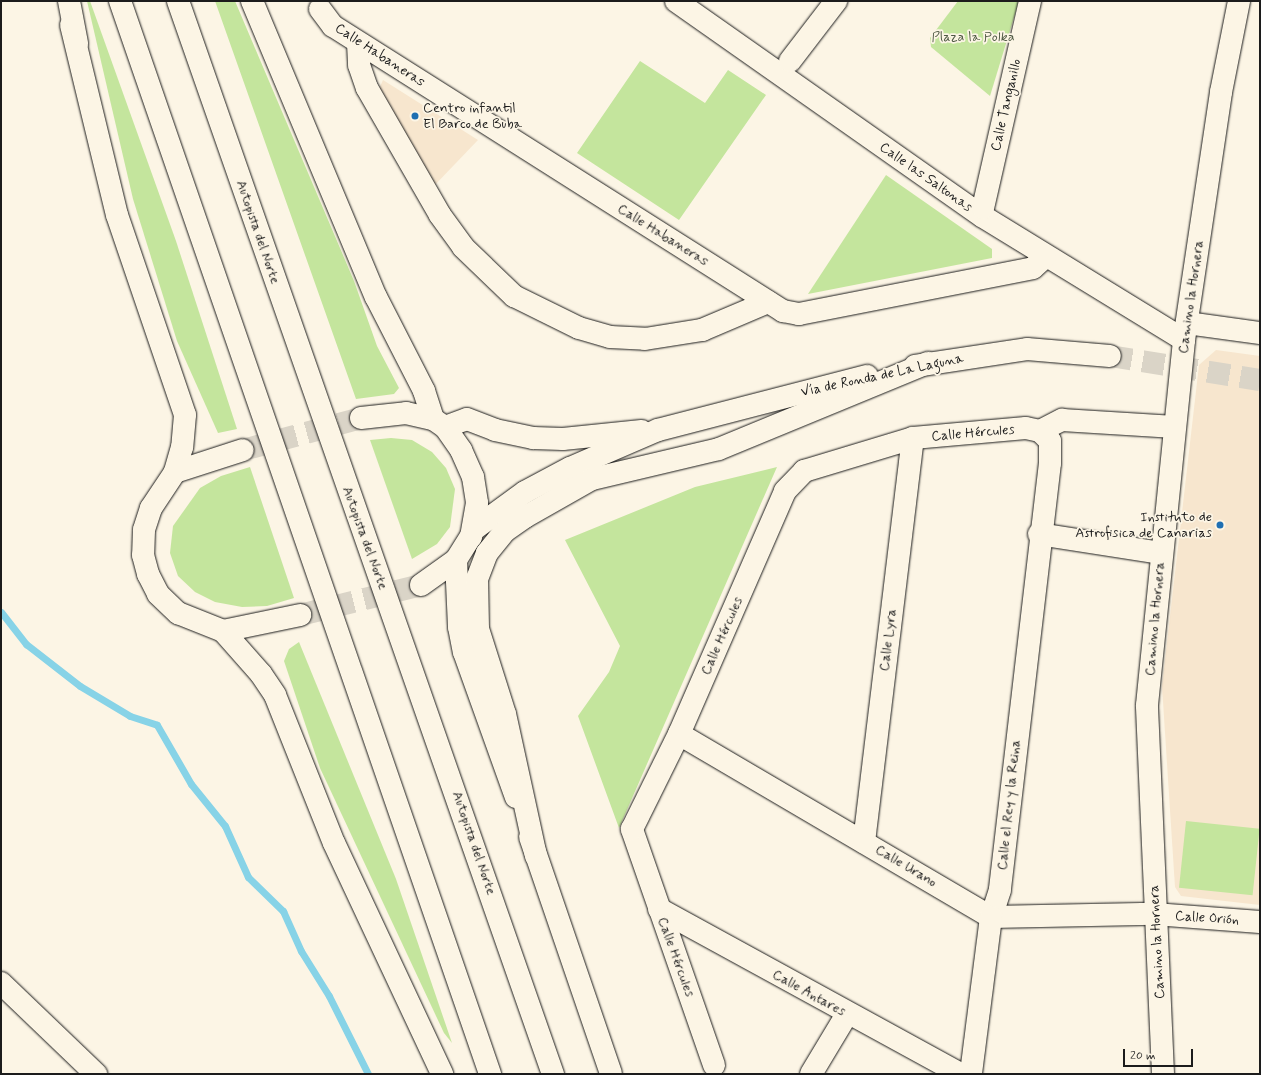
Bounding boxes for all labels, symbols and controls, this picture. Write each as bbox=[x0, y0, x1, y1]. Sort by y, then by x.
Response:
street label: Calle Habaneras bbox=[333, 20, 427, 90]
park label: Plaza la Polka bbox=[932, 29, 1014, 45]
street label: Calle Tanganillo bbox=[988, 59, 1024, 151]
place label: Centro infantil El Barco de Buba bbox=[423, 100, 523, 132]
marker: Centro infantil El Barco de Buba bbox=[410, 111, 420, 121]
street label: Calle las Saltonas bbox=[878, 140, 974, 214]
street label: Autopista del Norte bbox=[232, 177, 284, 287]
street label: Calle Habaneras bbox=[615, 201, 711, 269]
street label: Camino la Hornera bbox=[1174, 237, 1208, 357]
street label: Vía de Ronda de La Laguna bbox=[800, 350, 964, 400]
street label: Calle Hércules bbox=[931, 421, 1015, 445]
street label: Autopista del Norte bbox=[338, 483, 392, 593]
place label: Instituto de Astrofisica de Canarias bbox=[1076, 509, 1212, 542]
marker: Instituto de Astrofisica de Canarias bbox=[1215, 520, 1225, 530]
street label: Camino la Hornera bbox=[1141, 559, 1169, 679]
street label: Calle Hércules bbox=[697, 594, 747, 678]
street label: Calle Lyra bbox=[876, 608, 900, 672]
street label: Calle el Rey y la Reina bbox=[994, 739, 1024, 871]
street label: Autopista del Norte bbox=[448, 788, 500, 898]
street label: Calle Urano bbox=[872, 841, 940, 891]
street label: Camino la Hornera bbox=[1145, 882, 1169, 1002]
street label: Calle Orión bbox=[1174, 907, 1240, 929]
street label: Calle Hércules bbox=[654, 915, 698, 999]
street label: Calle Antares bbox=[770, 966, 848, 1020]
scale bar bbox=[1125, 1041, 1195, 1067]
text: 20 m bbox=[1130, 1048, 1156, 1064]

